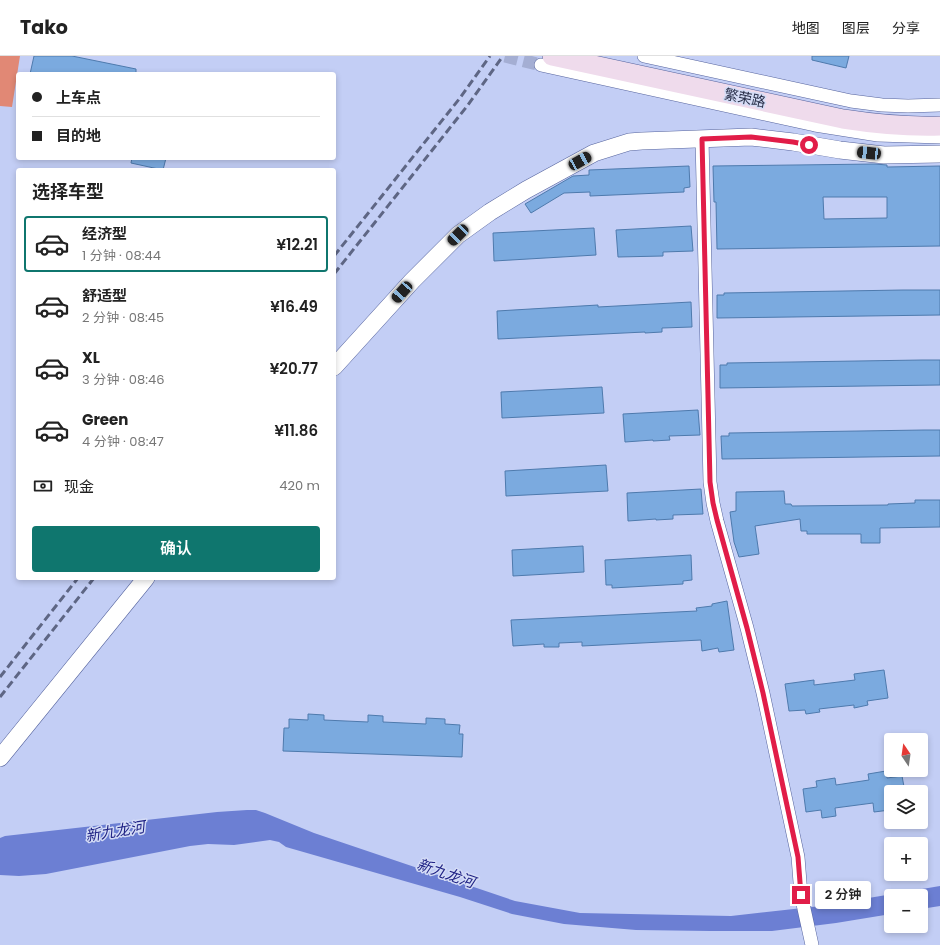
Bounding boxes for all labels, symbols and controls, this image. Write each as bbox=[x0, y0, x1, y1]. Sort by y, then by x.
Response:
text: Tako bbox=[20, 14, 68, 41]
text: 地图 bbox=[792, 18, 820, 38]
text: 图层 bbox=[842, 18, 870, 38]
text: 分享 bbox=[892, 18, 920, 38]
street label: 繁荣路 bbox=[722, 84, 768, 112]
text: 上车点 bbox=[56, 87, 101, 108]
text: 目的地 bbox=[56, 125, 101, 146]
route start bbox=[800, 136, 818, 154]
car bbox=[856, 146, 882, 160]
car bbox=[567, 150, 593, 172]
text: 选择车型 bbox=[32, 179, 104, 204]
car bbox=[445, 222, 471, 248]
text: 经济型 bbox=[82, 223, 127, 244]
icon: car bbox=[34, 226, 70, 262]
text: ¥12.21 bbox=[276, 234, 318, 255]
text: 1 分钟 · 08:44 bbox=[82, 246, 161, 265]
car bbox=[390, 279, 414, 305]
text: 舒适型 bbox=[82, 285, 127, 306]
icon: car bbox=[34, 288, 70, 324]
text: ¥16.49 bbox=[270, 296, 318, 317]
text: 2 分钟 · 08:45 bbox=[82, 308, 164, 327]
text: XL bbox=[82, 347, 100, 368]
icon: car bbox=[34, 350, 70, 386]
text: ¥20.77 bbox=[270, 358, 318, 379]
text: 3 分钟 · 08:46 bbox=[82, 370, 164, 389]
text: Green bbox=[82, 409, 128, 430]
icon: car bbox=[34, 412, 70, 448]
text: ¥11.86 bbox=[274, 420, 318, 441]
text: 4 分钟 · 08:47 bbox=[82, 432, 164, 451]
icon: cash bbox=[32, 475, 54, 497]
text: 现金 bbox=[64, 476, 94, 497]
text: 420 m bbox=[279, 476, 320, 495]
button: 确认 bbox=[32, 526, 320, 572]
north arrow bbox=[884, 733, 928, 777]
map controls bbox=[884, 733, 928, 933]
button: layers bbox=[884, 785, 928, 829]
water label: 新九龙河 bbox=[84, 815, 149, 846]
button: + bbox=[884, 837, 928, 881]
water label: 新九龙河 bbox=[414, 853, 481, 894]
callout: 2 分钟 bbox=[815, 881, 871, 909]
text: 2 分钟 bbox=[825, 885, 861, 904]
route end bbox=[792, 886, 810, 904]
button: − bbox=[884, 889, 928, 933]

